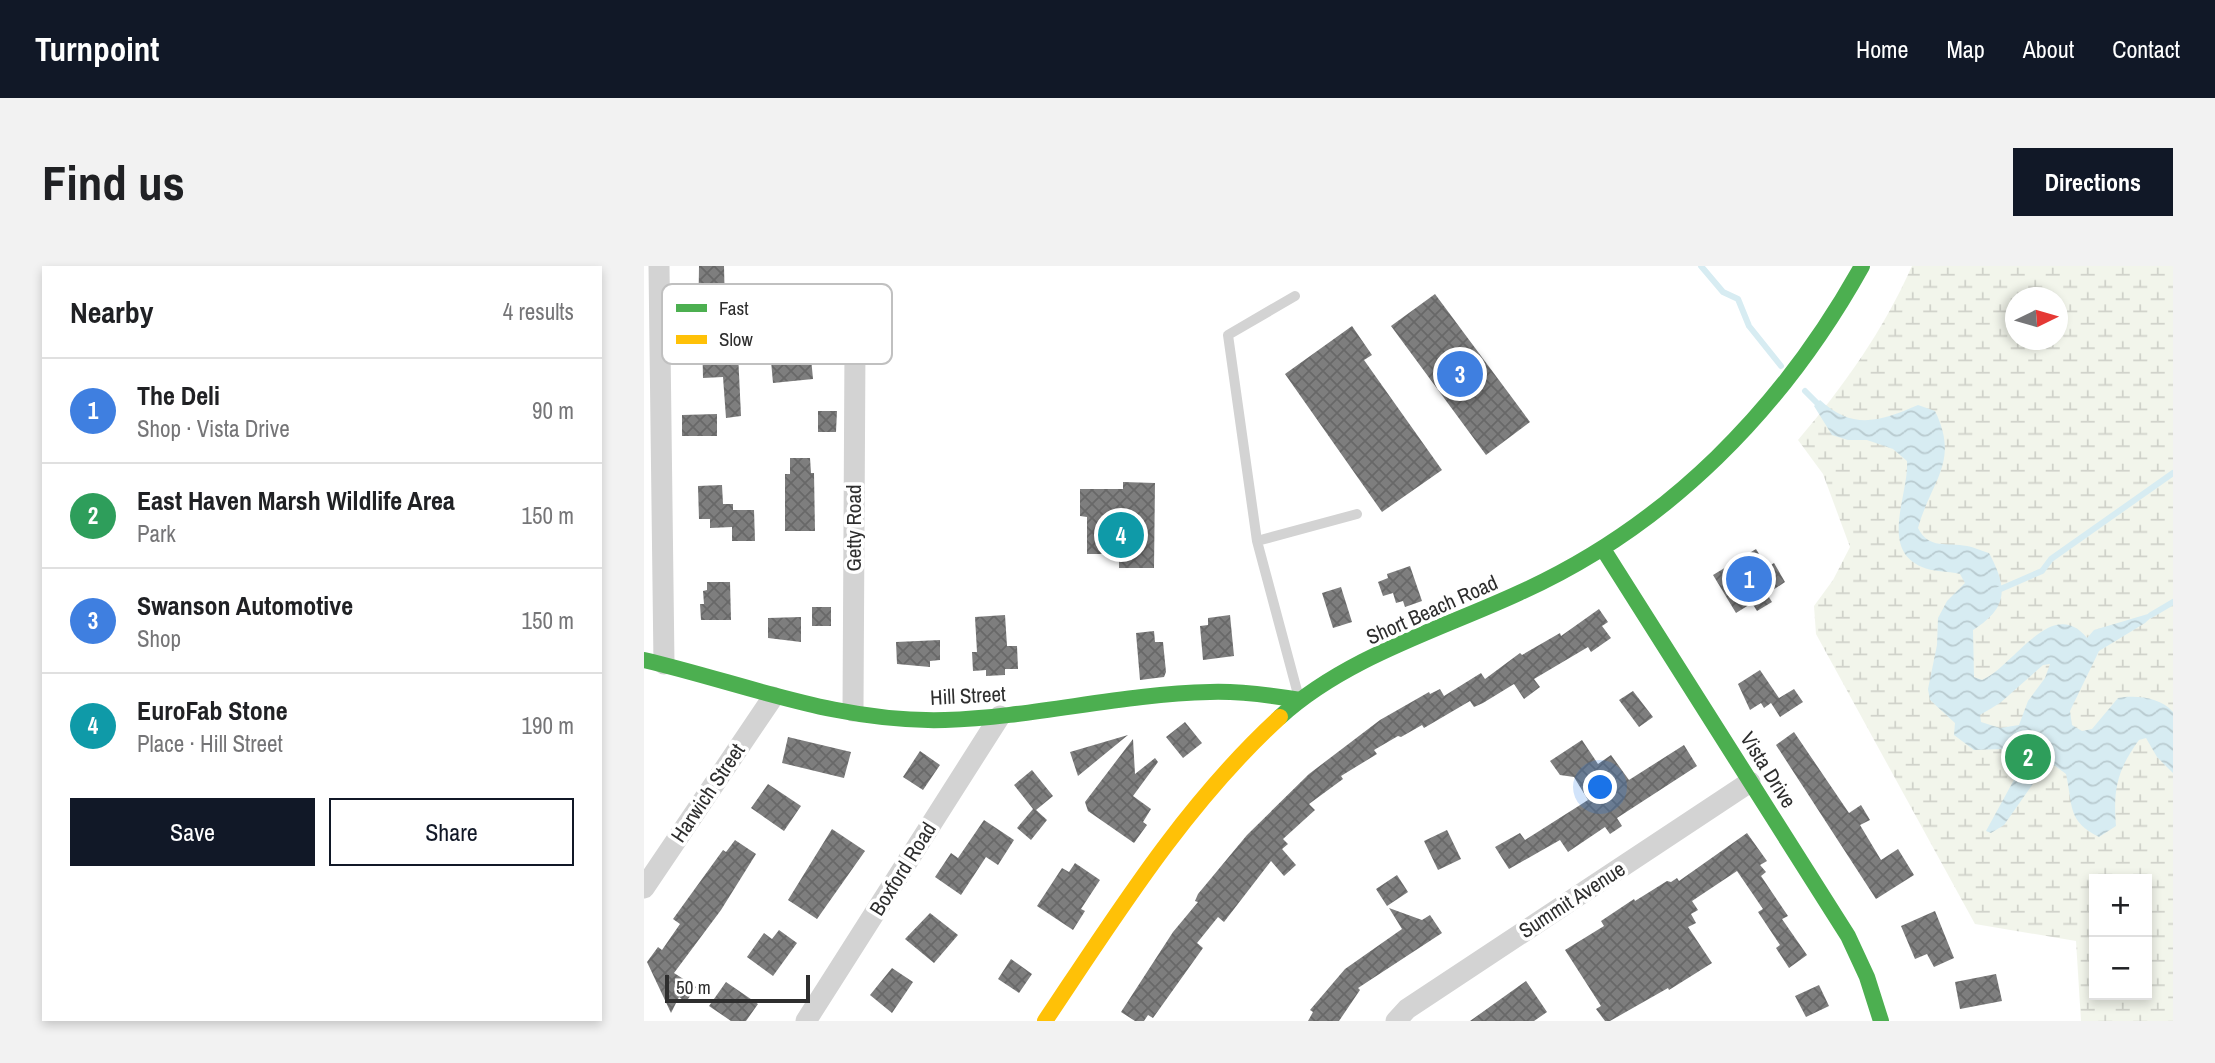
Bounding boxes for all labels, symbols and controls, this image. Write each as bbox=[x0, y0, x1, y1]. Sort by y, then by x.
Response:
text: Turnpoint bbox=[35, 27, 159, 71]
text: Home bbox=[1856, 33, 1908, 65]
text: Map bbox=[1946, 33, 1985, 65]
text: About bbox=[2023, 33, 2074, 65]
text: Contact bbox=[2112, 33, 2180, 65]
button: Directions bbox=[2013, 148, 2173, 216]
text: Find us bbox=[42, 149, 185, 215]
legend bbox=[662, 284, 892, 364]
north arrow bbox=[2005, 287, 2068, 350]
text: Nearby bbox=[70, 292, 153, 332]
text: Fast bbox=[719, 295, 749, 321]
text: 4 results bbox=[503, 296, 574, 327]
text: Slow bbox=[719, 326, 754, 352]
pin: 3 bbox=[1437, 348, 1483, 400]
text: The Deli bbox=[137, 378, 220, 413]
text: 1 bbox=[88, 395, 98, 426]
text: 90 m bbox=[532, 395, 574, 426]
text: Shop · Vista Drive bbox=[137, 413, 290, 444]
text: East Haven Marsh Wildlife Area bbox=[137, 483, 455, 518]
street label: Getty Road bbox=[839, 484, 868, 572]
text: 2 bbox=[88, 500, 98, 531]
text: 150 m bbox=[522, 500, 574, 531]
pin: 4 bbox=[1098, 509, 1144, 561]
text: Park bbox=[137, 518, 176, 549]
pin: 1 bbox=[1726, 553, 1772, 605]
street label: Short Beach Road bbox=[1362, 568, 1502, 651]
text: Swanson Automotive bbox=[137, 588, 353, 623]
text: 3 bbox=[88, 605, 98, 636]
text: 150 m bbox=[522, 605, 574, 636]
text: Shop bbox=[137, 623, 181, 654]
street label: Hill Street bbox=[929, 679, 1007, 712]
text: EuroFab Stone bbox=[137, 693, 288, 728]
text: 4 bbox=[88, 710, 98, 741]
text: 190 m bbox=[522, 710, 574, 741]
street label: Vista Drive bbox=[1734, 726, 1803, 813]
text: Place · Hill Street bbox=[137, 728, 283, 759]
pin: 2 bbox=[2005, 731, 2051, 783]
street label: Harwich Street bbox=[664, 737, 752, 848]
your location bbox=[1583, 770, 1617, 804]
button: Save bbox=[70, 798, 315, 866]
button: Share bbox=[329, 798, 574, 866]
street label: Boxford Road bbox=[862, 816, 943, 921]
street label: Summit Avenue bbox=[1513, 854, 1630, 945]
map controls bbox=[2089, 874, 2152, 1000]
button: + bbox=[2089, 874, 2152, 937]
button: − bbox=[2089, 937, 2152, 1000]
scale bar bbox=[665, 972, 810, 1004]
text: 50 m bbox=[676, 974, 711, 1000]

